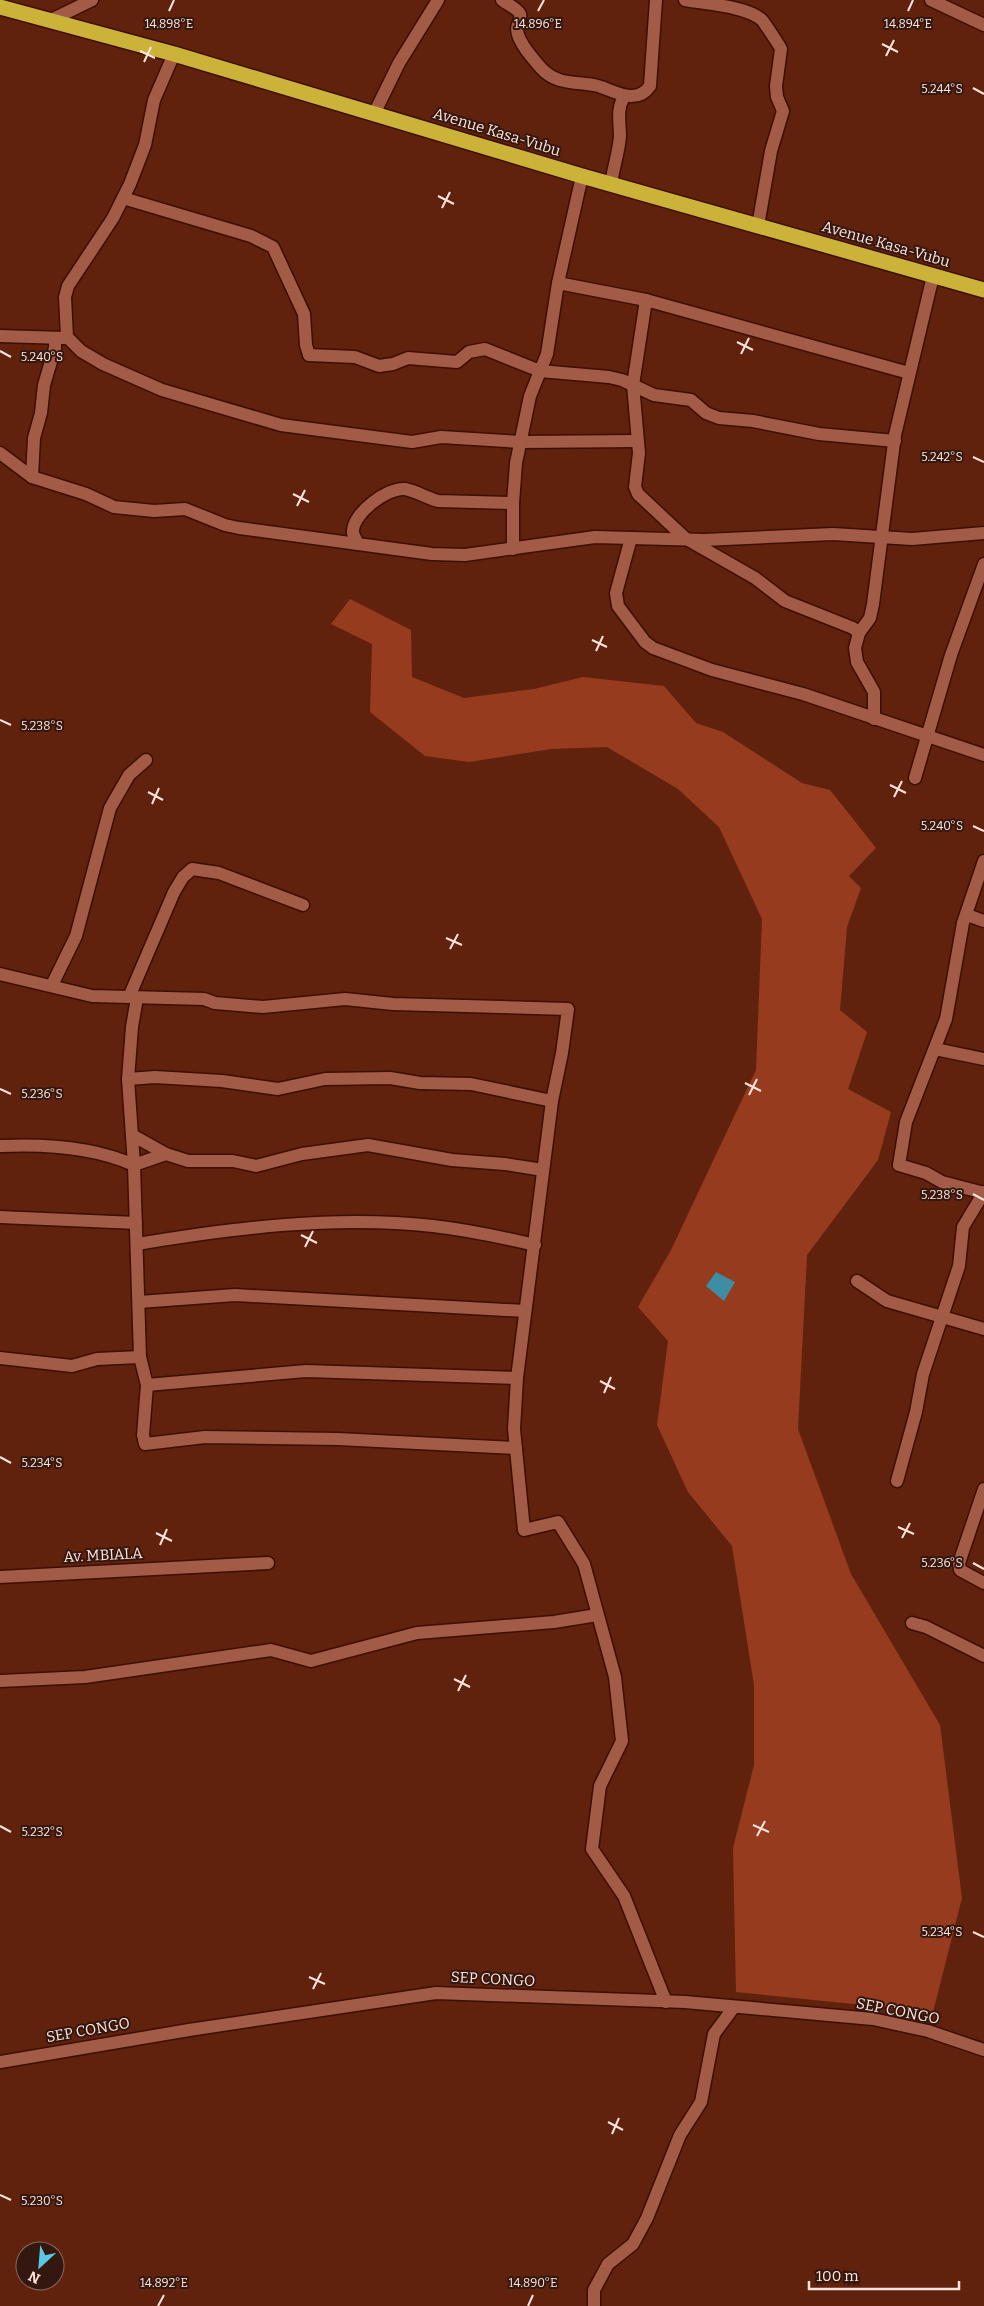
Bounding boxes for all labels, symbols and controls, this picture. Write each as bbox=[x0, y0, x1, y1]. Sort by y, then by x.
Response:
text: 14.898°E bbox=[145, 17, 193, 31]
text: 14.896°E bbox=[514, 17, 562, 31]
text: 14.894°E bbox=[884, 17, 932, 31]
text: 5.244°S bbox=[921, 82, 963, 96]
street label: Avenue Kasa-Vubu bbox=[431, 104, 563, 160]
street label: Avenue Kasa-Vubu bbox=[820, 217, 952, 271]
text: 5.240°S bbox=[21, 350, 63, 364]
text: 5.242°S bbox=[921, 450, 963, 464]
text: 5.238°S bbox=[21, 719, 63, 733]
text: 5.240°S bbox=[921, 819, 963, 833]
text: 5.236°S bbox=[21, 1087, 63, 1101]
text: 5.238°S bbox=[921, 1188, 963, 1202]
text: 5.234°S bbox=[21, 1456, 63, 1470]
street label: Av. MBIALA bbox=[63, 1544, 143, 1566]
text: 5.236°S bbox=[921, 1556, 963, 1570]
text: 5.232°S bbox=[21, 1825, 63, 1839]
text: 5.234°S bbox=[921, 1925, 963, 1939]
street label: SEP CONGO bbox=[450, 1968, 536, 1990]
street label: SEP CONGO bbox=[855, 1994, 941, 2028]
street label: SEP CONGO bbox=[45, 2014, 131, 2046]
text: 5.230°S bbox=[21, 2194, 63, 2208]
north arrow bbox=[15, 2241, 65, 2291]
scale bar bbox=[809, 2258, 959, 2290]
text: N bbox=[26, 2267, 43, 2287]
text: 100 m bbox=[816, 2267, 859, 2285]
text: 14.892°E bbox=[140, 2276, 188, 2290]
text: 14.890°E bbox=[509, 2276, 557, 2290]

